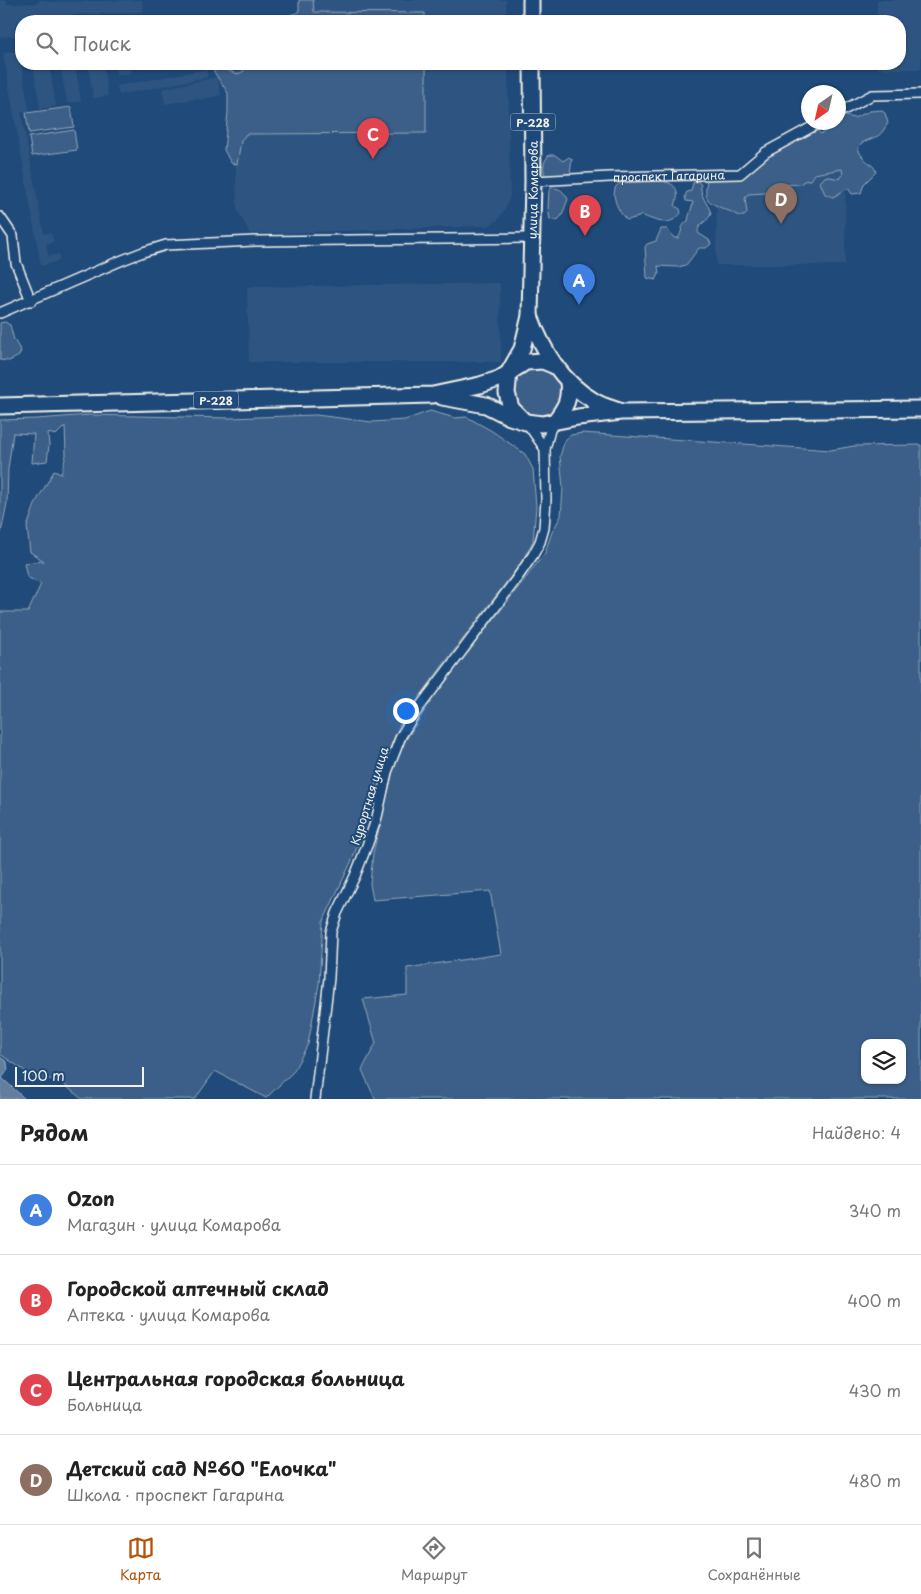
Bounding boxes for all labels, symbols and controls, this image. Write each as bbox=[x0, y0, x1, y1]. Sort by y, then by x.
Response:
search box bbox=[15, 15, 906, 70]
icon: search bbox=[33, 29, 61, 57]
text: Поиск bbox=[73, 29, 131, 57]
north arrow bbox=[801, 85, 846, 130]
road number: Р-228 bbox=[510, 114, 556, 130]
pin: C bbox=[357, 118, 389, 159]
street label: улица Комарова bbox=[523, 140, 542, 239]
street label: проспект Гагарина bbox=[613, 165, 726, 186]
pin: D bbox=[765, 183, 797, 224]
pin: B bbox=[569, 195, 601, 236]
pin: A bbox=[563, 264, 595, 305]
road number: Р-228 bbox=[194, 392, 238, 408]
your location bbox=[393, 698, 419, 724]
street label: Курортная улица bbox=[345, 744, 393, 847]
map controls bbox=[861, 1039, 906, 1084]
button: layers bbox=[861, 1039, 906, 1084]
scale bar bbox=[15, 1064, 144, 1087]
text: 100 m bbox=[22, 1065, 65, 1086]
text: Рядом bbox=[20, 1116, 88, 1148]
text: Найдено: 4 bbox=[812, 1120, 901, 1144]
text: Ozon bbox=[67, 1184, 115, 1212]
text: A bbox=[30, 1198, 42, 1222]
text: 340 m bbox=[849, 1198, 901, 1222]
text: Магазин · улица Комарова bbox=[67, 1212, 281, 1236]
text: Городской аптечный склад bbox=[67, 1274, 329, 1302]
text: B bbox=[31, 1288, 41, 1312]
text: 400 m bbox=[848, 1288, 901, 1312]
text: Аптека · улица Комарова bbox=[67, 1302, 270, 1326]
text: Центральная городская больница bbox=[67, 1364, 405, 1392]
text: C bbox=[30, 1378, 42, 1402]
text: 430 m bbox=[849, 1378, 901, 1402]
text: Больница bbox=[67, 1392, 142, 1416]
text: Детский сад №60 "Елочка" bbox=[67, 1454, 336, 1482]
text: D bbox=[30, 1468, 42, 1492]
text: 480 m bbox=[849, 1468, 901, 1492]
text: Школа · проспект Гагарина bbox=[67, 1482, 284, 1506]
tab: Карта bbox=[120, 1534, 161, 1585]
tab: Маршрут bbox=[401, 1534, 467, 1585]
tab: Сохранённые bbox=[707, 1534, 801, 1585]

